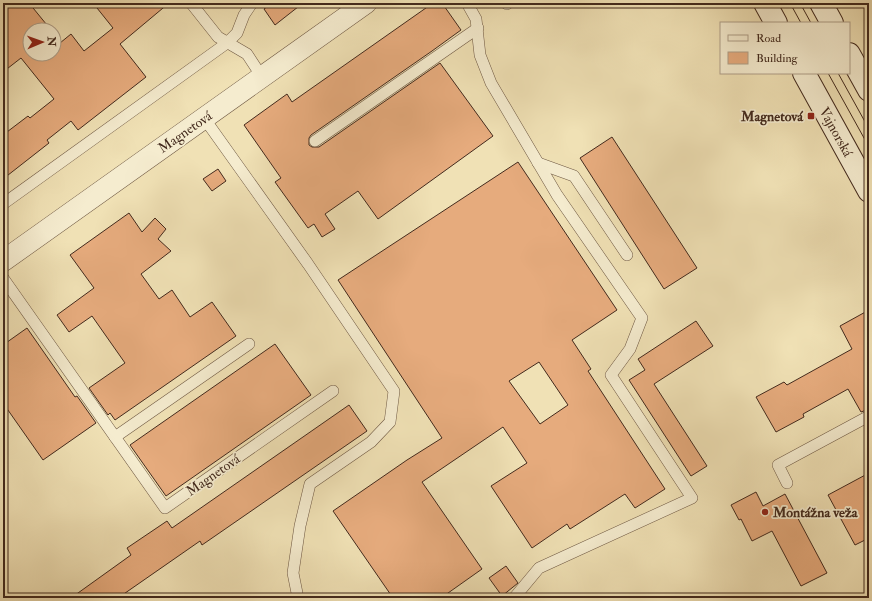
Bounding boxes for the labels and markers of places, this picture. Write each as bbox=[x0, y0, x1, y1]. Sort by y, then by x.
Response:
place label: Magnetová bbox=[740, 108, 804, 126]
marker: Magnetová bbox=[806, 111, 816, 121]
place label: Montážna veža bbox=[772, 504, 859, 521]
marker: Montážna veža bbox=[760, 507, 770, 517]

